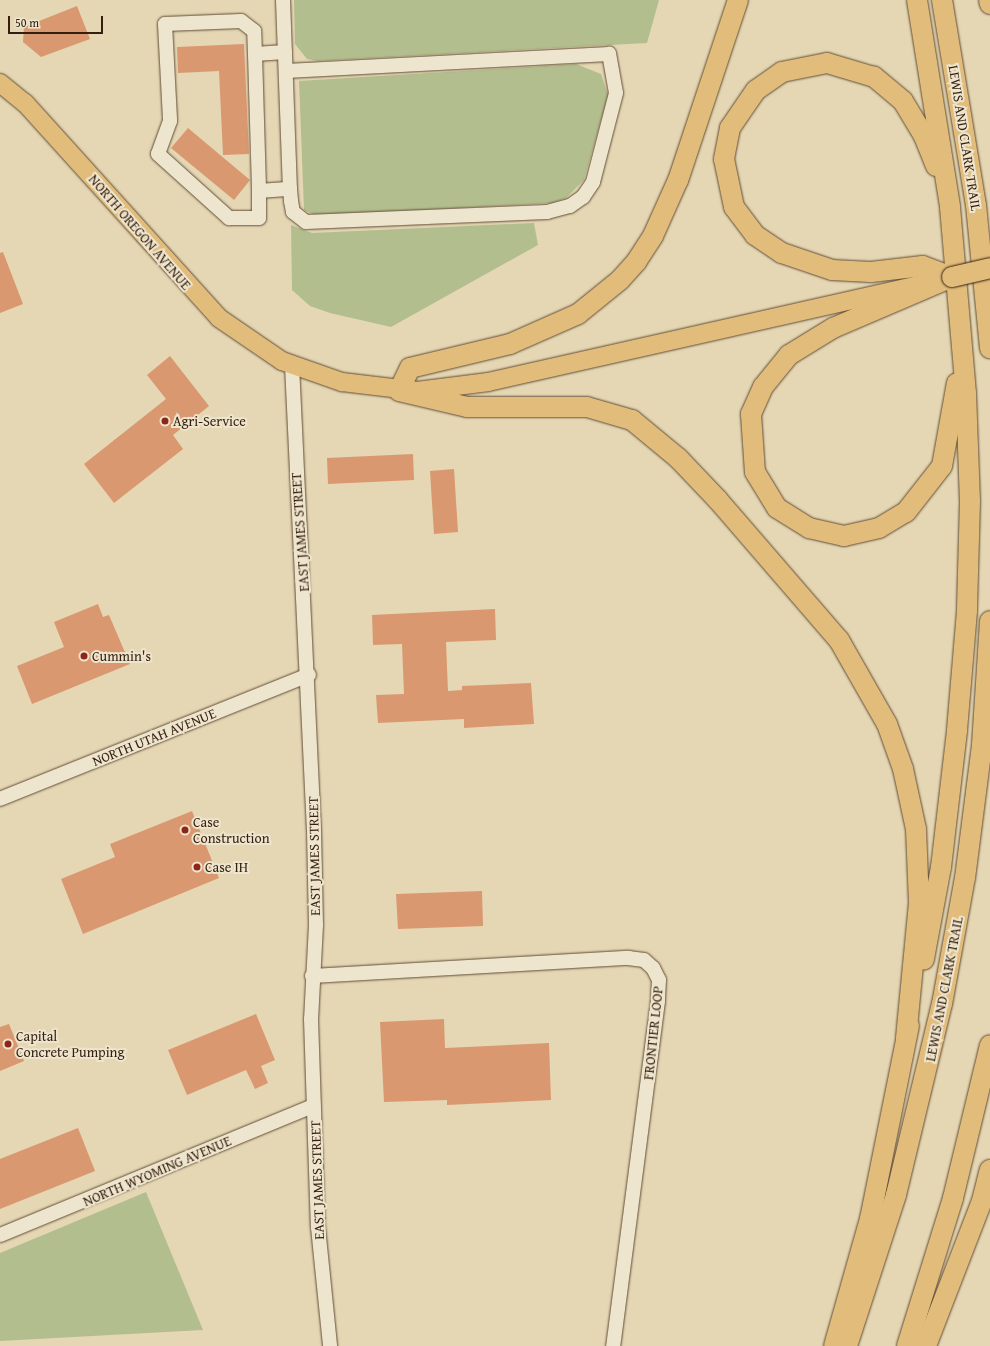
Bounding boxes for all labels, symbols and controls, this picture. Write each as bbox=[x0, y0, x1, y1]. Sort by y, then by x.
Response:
scale bar bbox=[10, 8, 105, 34]
text: 50 m bbox=[15, 14, 39, 31]
street label: LEWIS AND CLARK TRAIL bbox=[945, 64, 985, 212]
street label: NORTH OREGON AVENUE bbox=[85, 171, 195, 293]
place label: Agri-Service bbox=[173, 413, 246, 429]
marker: Agri-Service bbox=[160, 416, 170, 426]
street label: EAST JAMES STREET bbox=[287, 472, 313, 592]
place label: Cummin's bbox=[92, 648, 151, 664]
marker: Cummin's bbox=[79, 651, 89, 661]
street label: NORTH UTAH AVENUE bbox=[90, 705, 218, 769]
street label: EAST JAMES STREET bbox=[305, 796, 323, 916]
place label: Case Construction bbox=[193, 814, 270, 846]
marker: Case Construction bbox=[180, 825, 190, 835]
place label: Case IH bbox=[205, 859, 248, 875]
marker: Case IH bbox=[192, 862, 202, 872]
street label: LEWIS AND CLARK TRAIL bbox=[922, 915, 966, 1063]
street label: FRONTIER LOOP bbox=[640, 985, 666, 1081]
place label: Capital Concrete Pumping bbox=[16, 1028, 124, 1060]
marker: Capital Concrete Pumping bbox=[3, 1039, 13, 1049]
street label: EAST JAMES STREET bbox=[307, 1120, 327, 1240]
street label: NORTH WYOMING AVENUE bbox=[80, 1132, 234, 1210]

